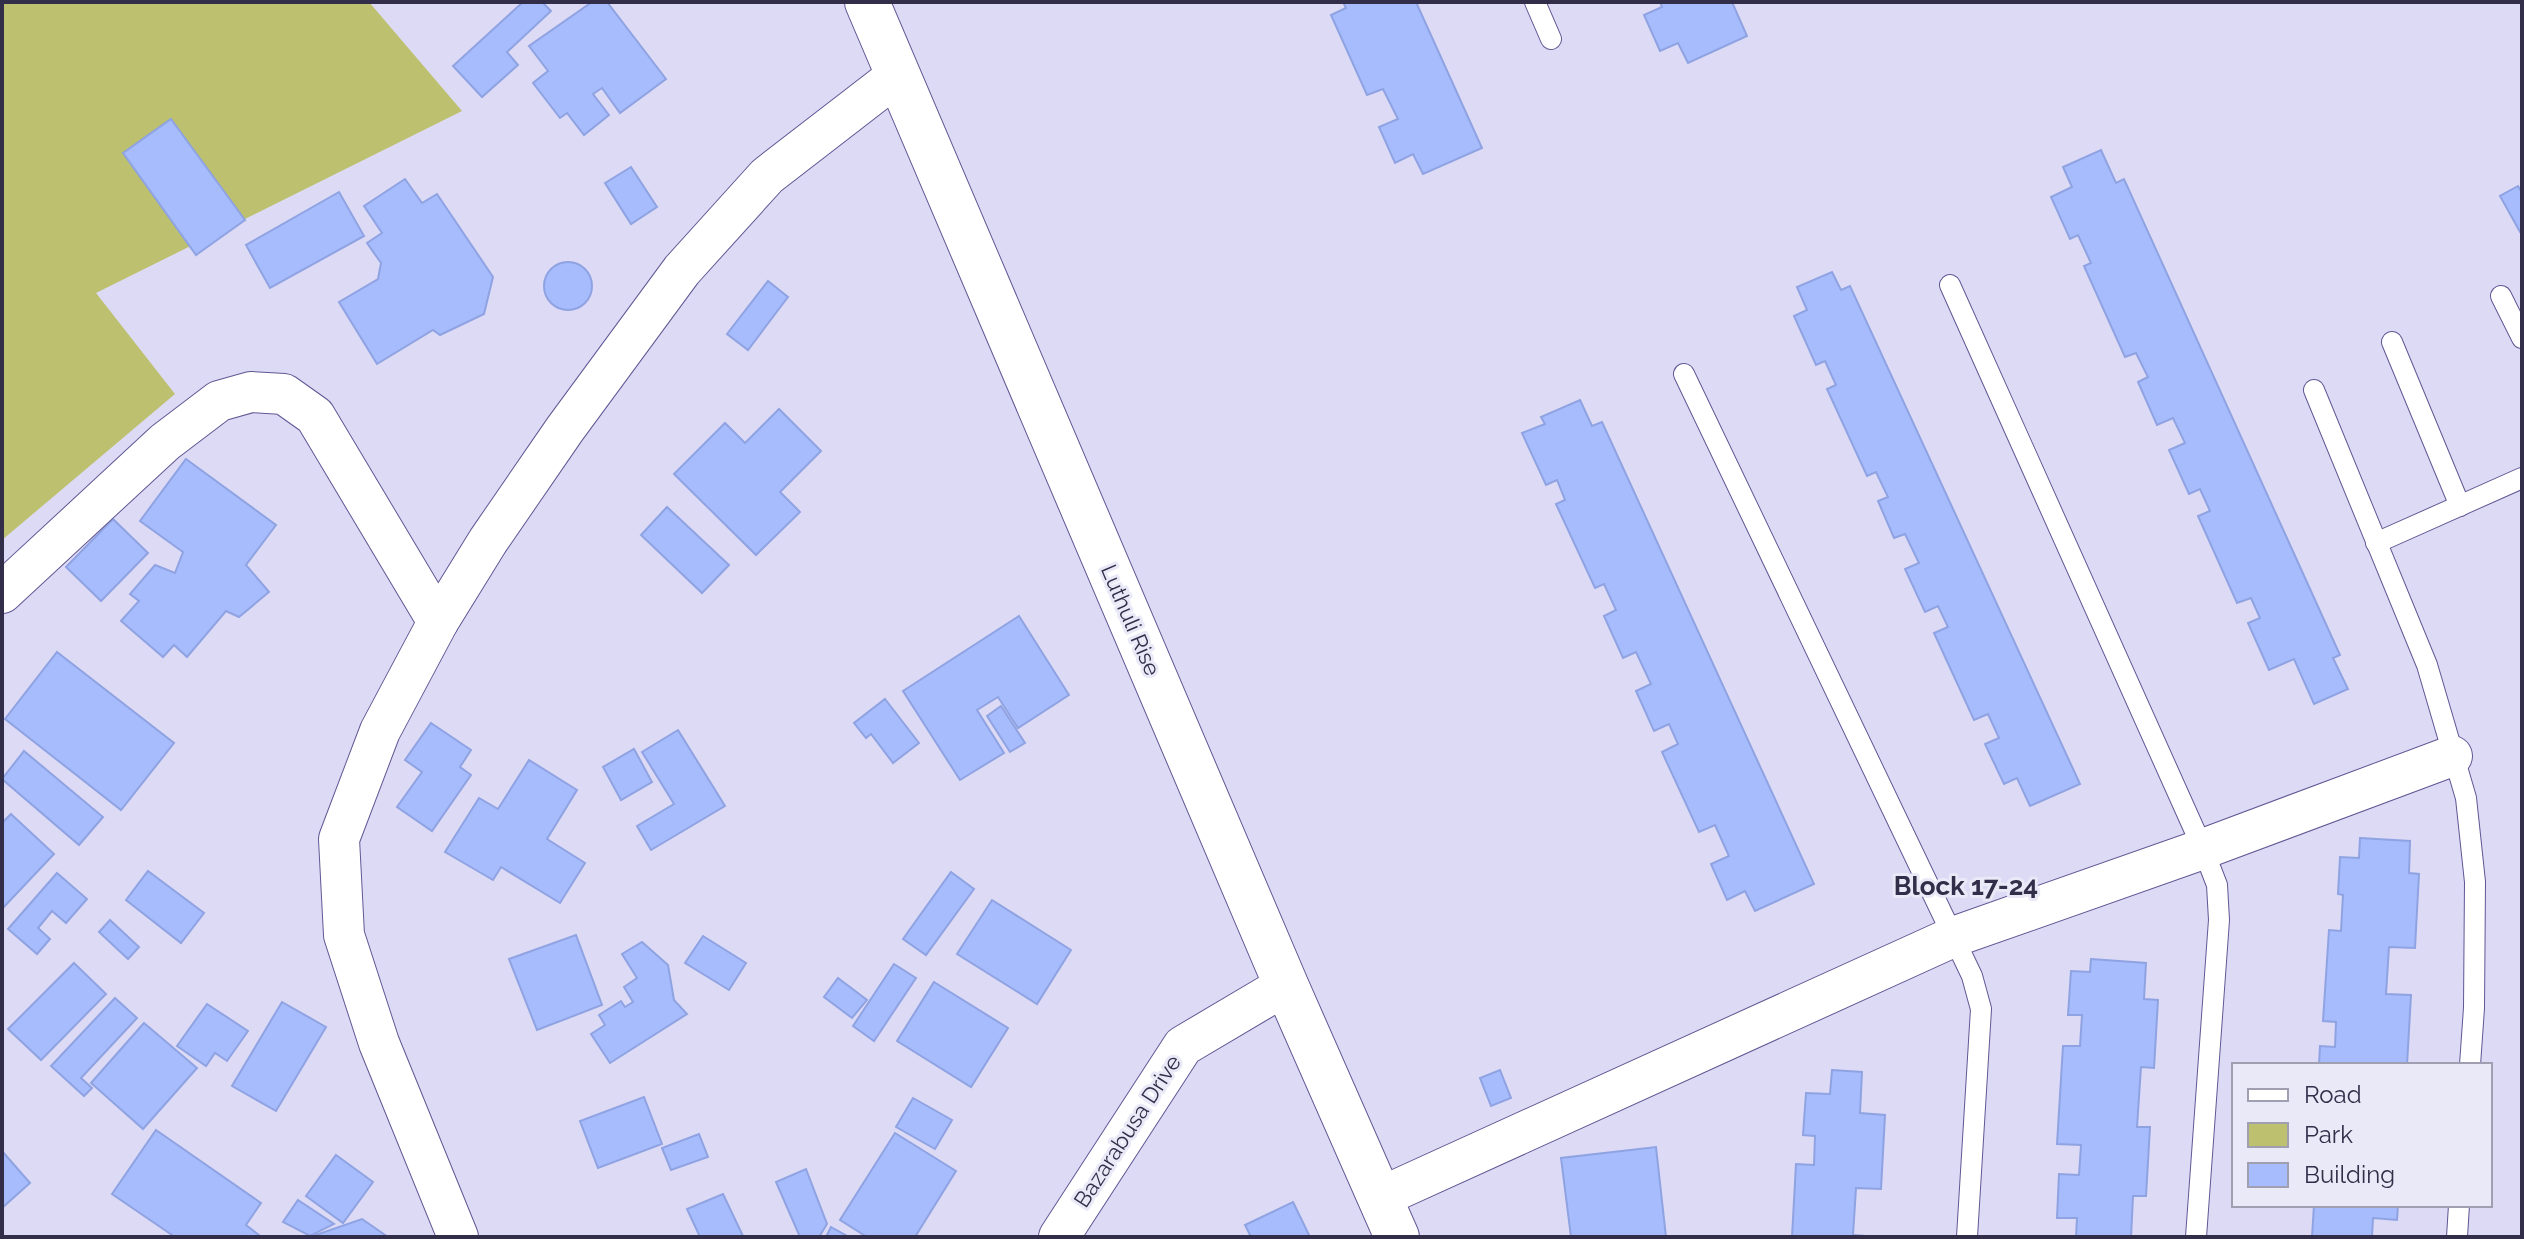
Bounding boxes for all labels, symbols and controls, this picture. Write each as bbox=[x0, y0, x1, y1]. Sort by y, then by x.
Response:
street label: Luthuli Rise bbox=[1096, 561, 1166, 680]
district label: Block 17-24 bbox=[1894, 871, 2038, 901]
street label: Bazarabusa Drive bbox=[1068, 1050, 1186, 1212]
legend bbox=[2232, 1063, 2492, 1207]
text: Road bbox=[2304, 1080, 2362, 1109]
text: Park bbox=[2304, 1120, 2353, 1149]
text: Building bbox=[2304, 1160, 2395, 1189]

